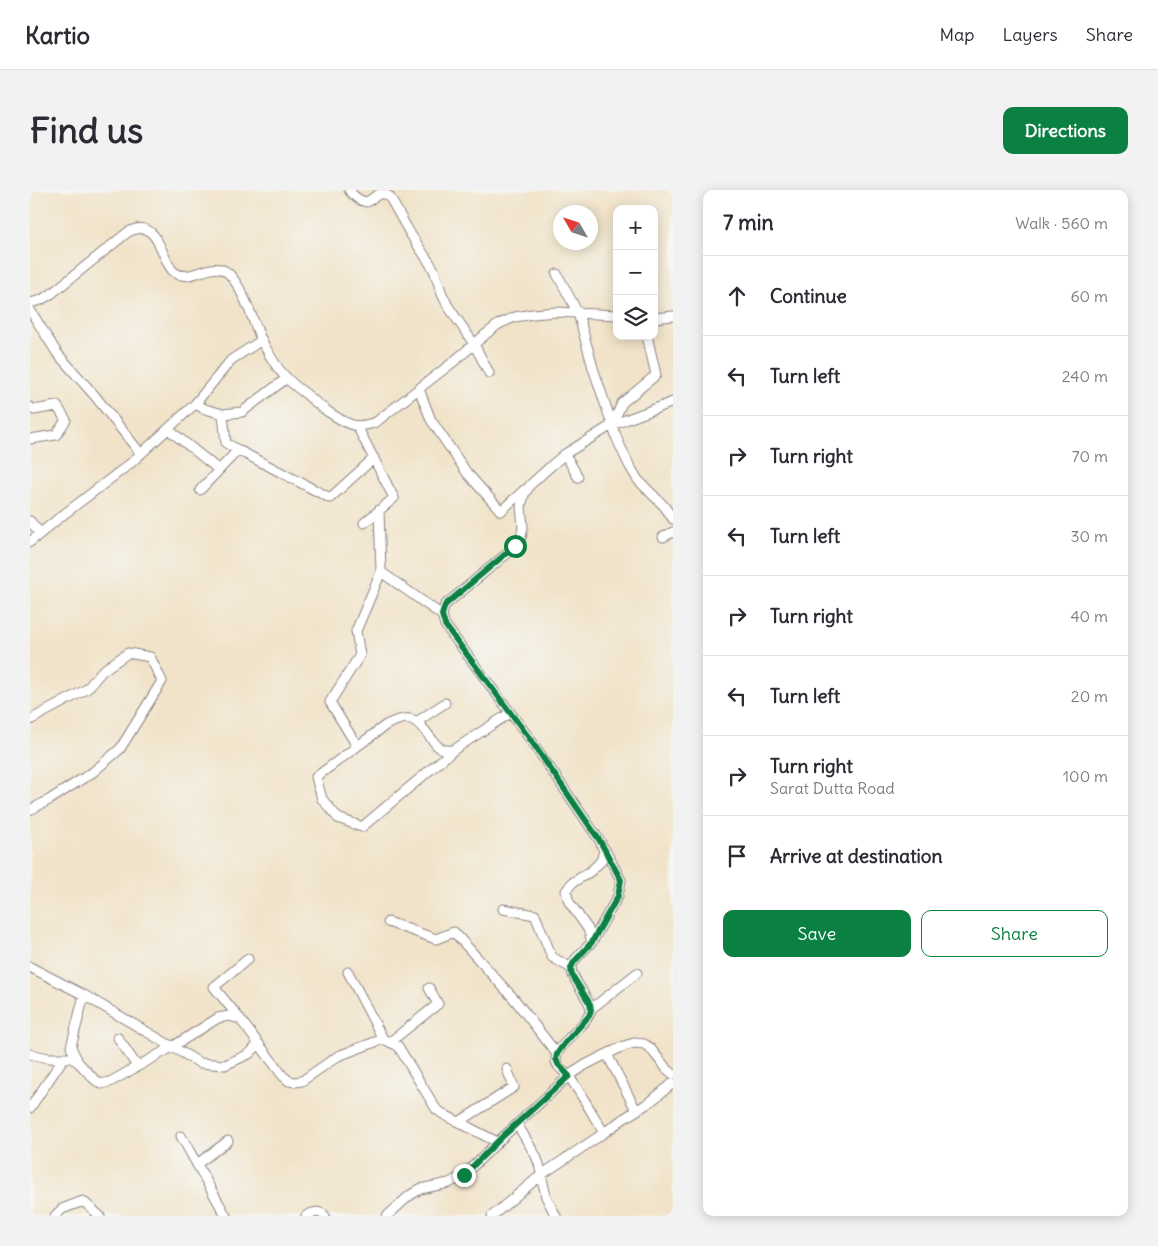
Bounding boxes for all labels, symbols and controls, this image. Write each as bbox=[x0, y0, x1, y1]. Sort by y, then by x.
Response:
text: Kartio bbox=[25, 20, 90, 50]
text: Map bbox=[939, 23, 974, 46]
text: Layers bbox=[1002, 23, 1058, 46]
text: Share bbox=[1086, 23, 1133, 46]
button: Directions bbox=[1003, 107, 1128, 154]
text: Find us bbox=[30, 108, 143, 152]
north arrow bbox=[553, 205, 598, 250]
map controls bbox=[613, 205, 658, 340]
button: + bbox=[613, 205, 658, 250]
text: 7 min bbox=[723, 209, 774, 236]
text: Walk · 560 m bbox=[1015, 213, 1108, 233]
button: − bbox=[613, 250, 658, 295]
icon: ahead bbox=[723, 282, 751, 310]
text: Continue bbox=[770, 284, 847, 308]
text: 60 m bbox=[1070, 286, 1108, 306]
button: layers bbox=[613, 295, 658, 340]
icon: left bbox=[723, 362, 751, 390]
text: Turn left bbox=[770, 364, 840, 388]
text: 240 m bbox=[1062, 366, 1108, 386]
icon: right bbox=[723, 442, 751, 470]
text: Turn right bbox=[770, 444, 853, 468]
text: 70 m bbox=[1072, 446, 1108, 466]
icon: left bbox=[723, 522, 751, 550]
text: Turn left bbox=[770, 524, 840, 548]
text: 30 m bbox=[1071, 526, 1108, 546]
route start bbox=[504, 535, 527, 558]
icon: right bbox=[723, 602, 751, 630]
text: Turn right bbox=[770, 604, 853, 628]
text: 40 m bbox=[1070, 606, 1108, 626]
icon: left bbox=[723, 682, 751, 710]
text: Turn left bbox=[770, 684, 840, 708]
text: 20 m bbox=[1071, 686, 1108, 706]
text: Turn right bbox=[770, 754, 853, 778]
icon: right bbox=[723, 762, 751, 790]
text: 100 m bbox=[1063, 766, 1108, 786]
text: Sarat Dutta Road bbox=[770, 778, 895, 798]
icon: arrive bbox=[723, 842, 751, 870]
text: Arrive at destination bbox=[770, 844, 943, 868]
button: Save bbox=[723, 910, 911, 957]
button: Share bbox=[921, 910, 1108, 957]
route end bbox=[453, 1164, 476, 1187]

